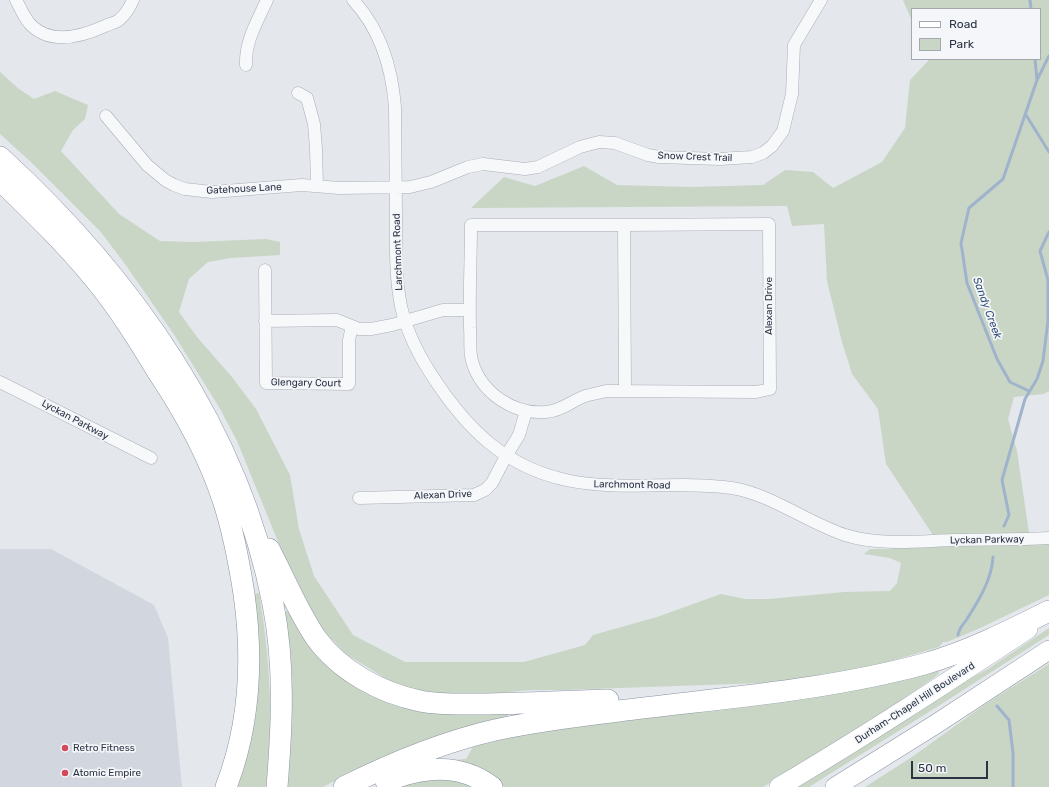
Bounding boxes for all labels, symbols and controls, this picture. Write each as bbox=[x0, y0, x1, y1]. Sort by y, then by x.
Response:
legend bbox=[911, 8, 1041, 60]
text: Road bbox=[949, 17, 977, 31]
text: Park bbox=[949, 37, 974, 51]
street label: Snow Crest Trail bbox=[657, 150, 733, 164]
street label: Gatehouse Lane bbox=[206, 181, 282, 197]
street label: Larchmont Road bbox=[391, 213, 405, 291]
water label: Sandy Creek bbox=[970, 275, 1004, 341]
street label: Alexan Drive bbox=[763, 277, 775, 335]
street label: Glengary Court bbox=[271, 376, 341, 390]
street label: Lyckan Parkway bbox=[39, 397, 111, 443]
street label: Larchmont Road bbox=[593, 478, 671, 492]
street label: Alexan Drive bbox=[414, 488, 472, 502]
street label: Lyckan Parkway bbox=[950, 533, 1024, 547]
street label: Durham-Chapel Hill Boulevard bbox=[853, 660, 977, 746]
place label: Retro Fitness bbox=[73, 742, 135, 754]
marker: Retro Fitness bbox=[60, 743, 70, 753]
scale bar bbox=[913, 753, 990, 779]
text: 50 m bbox=[918, 761, 946, 775]
place label: Atomic Empire bbox=[73, 767, 141, 779]
marker: Atomic Empire bbox=[60, 768, 70, 778]

